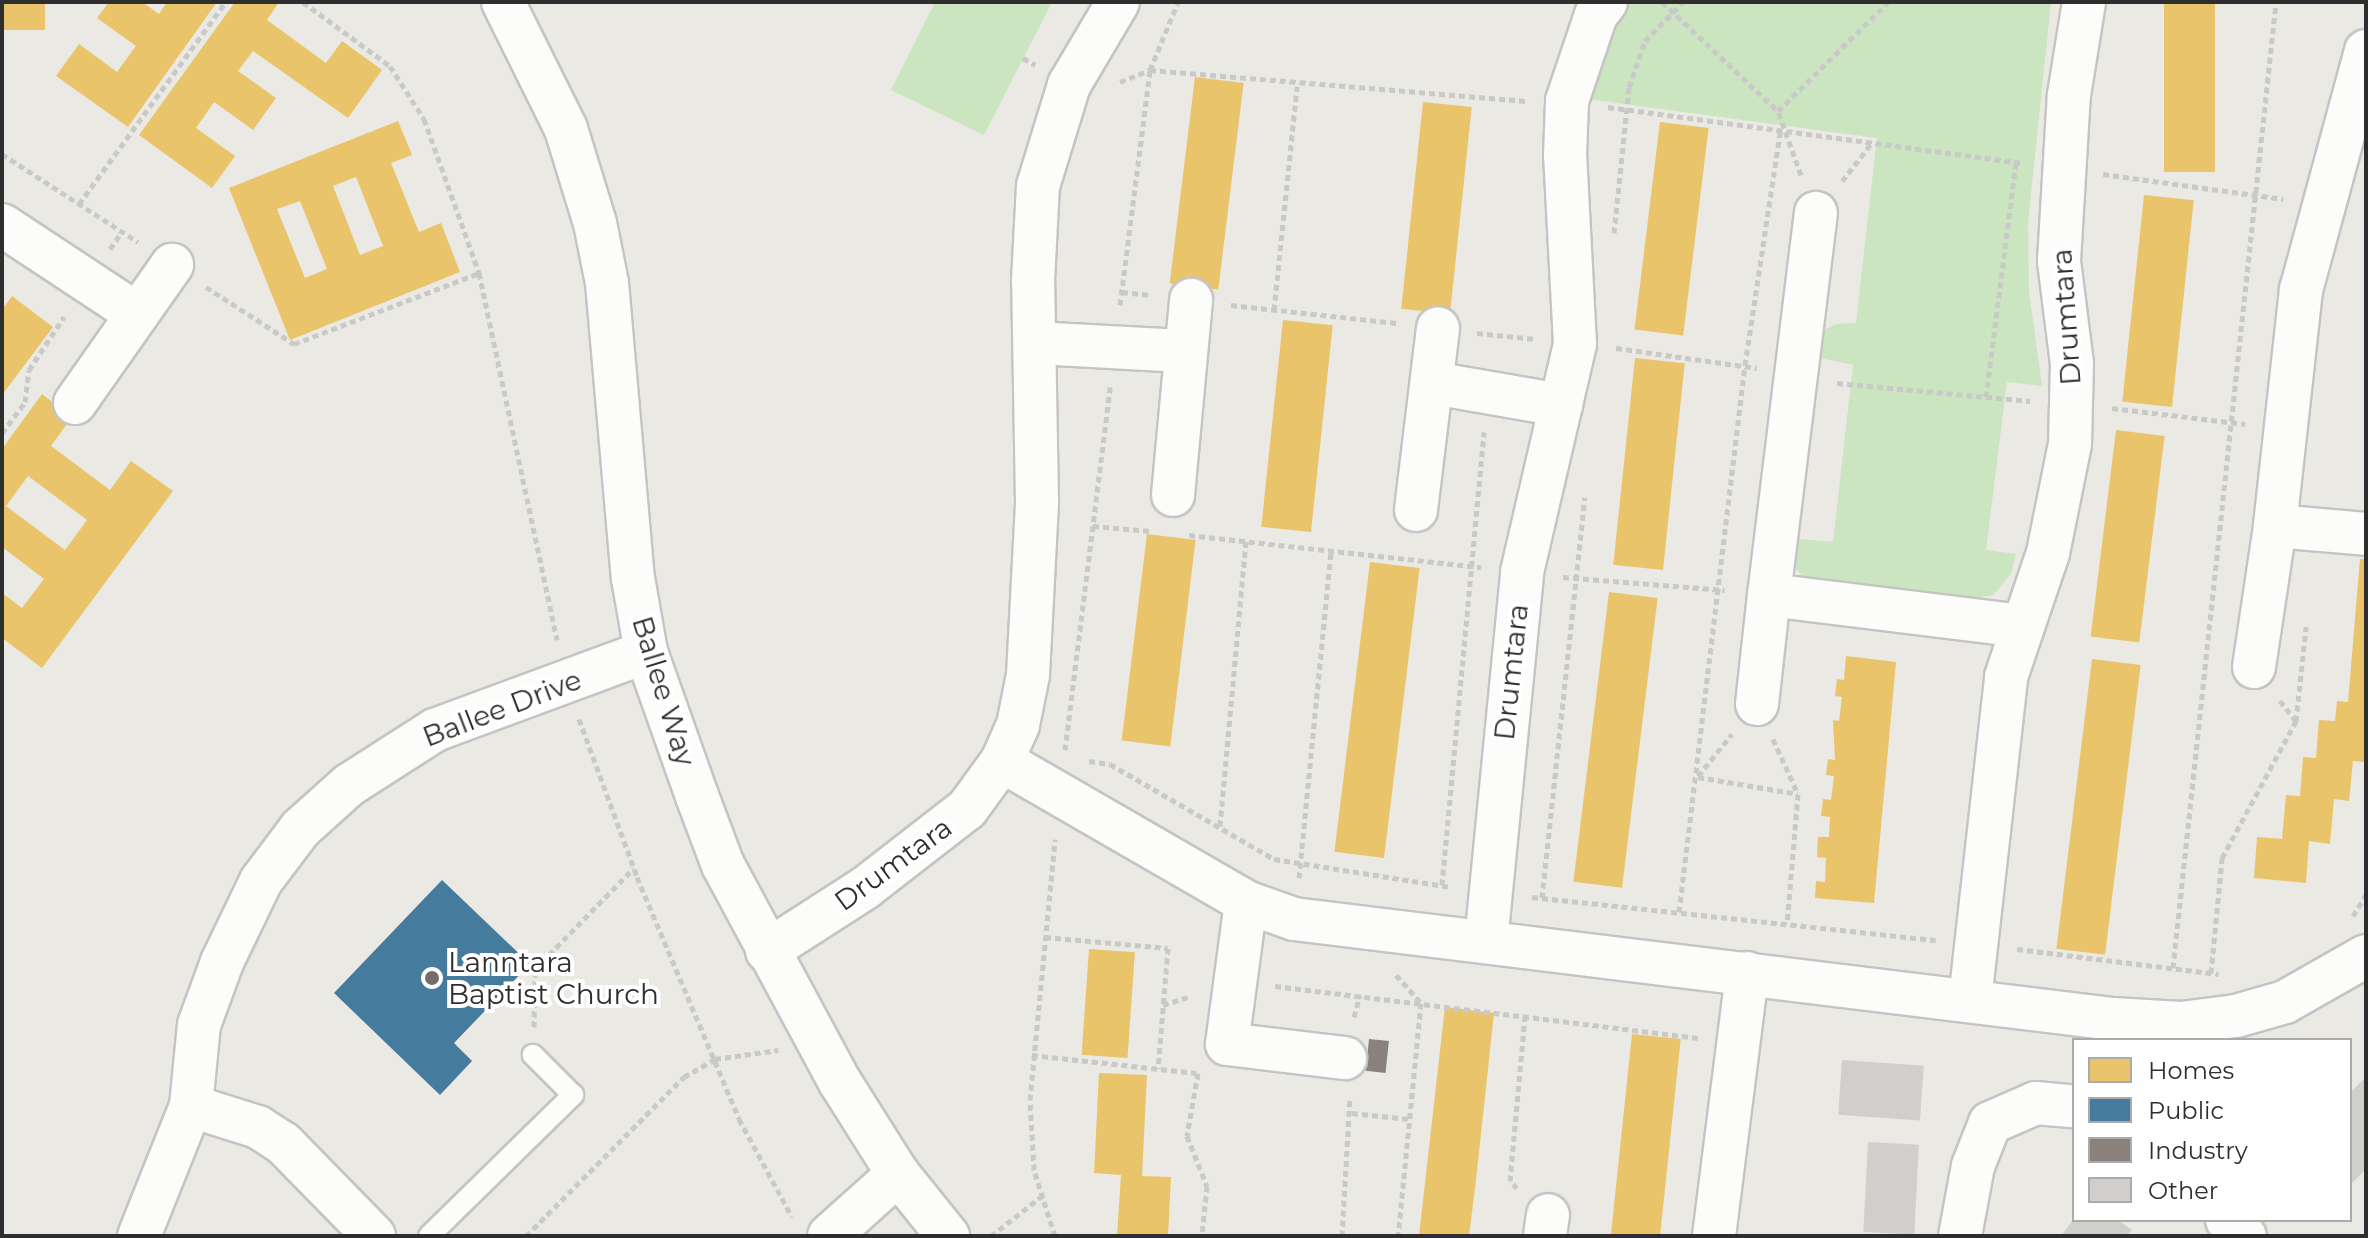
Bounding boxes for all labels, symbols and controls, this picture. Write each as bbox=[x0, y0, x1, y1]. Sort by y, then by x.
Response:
street label: Drumtara bbox=[2044, 248, 2088, 386]
street label: Drumtara bbox=[1487, 602, 1535, 742]
street label: Ballee Way bbox=[625, 612, 703, 770]
street label: Ballee Drive bbox=[418, 662, 586, 754]
street label: Drumtara bbox=[828, 810, 958, 918]
place label: Lanntara Baptist Church bbox=[448, 945, 659, 1011]
marker: Lanntara Baptist Church bbox=[423, 969, 441, 987]
legend bbox=[2072, 1038, 2352, 1222]
text: Homes bbox=[2148, 1056, 2234, 1085]
text: Public bbox=[2148, 1096, 2224, 1125]
text: Industry bbox=[2148, 1136, 2248, 1165]
text: Other bbox=[2148, 1176, 2218, 1205]

